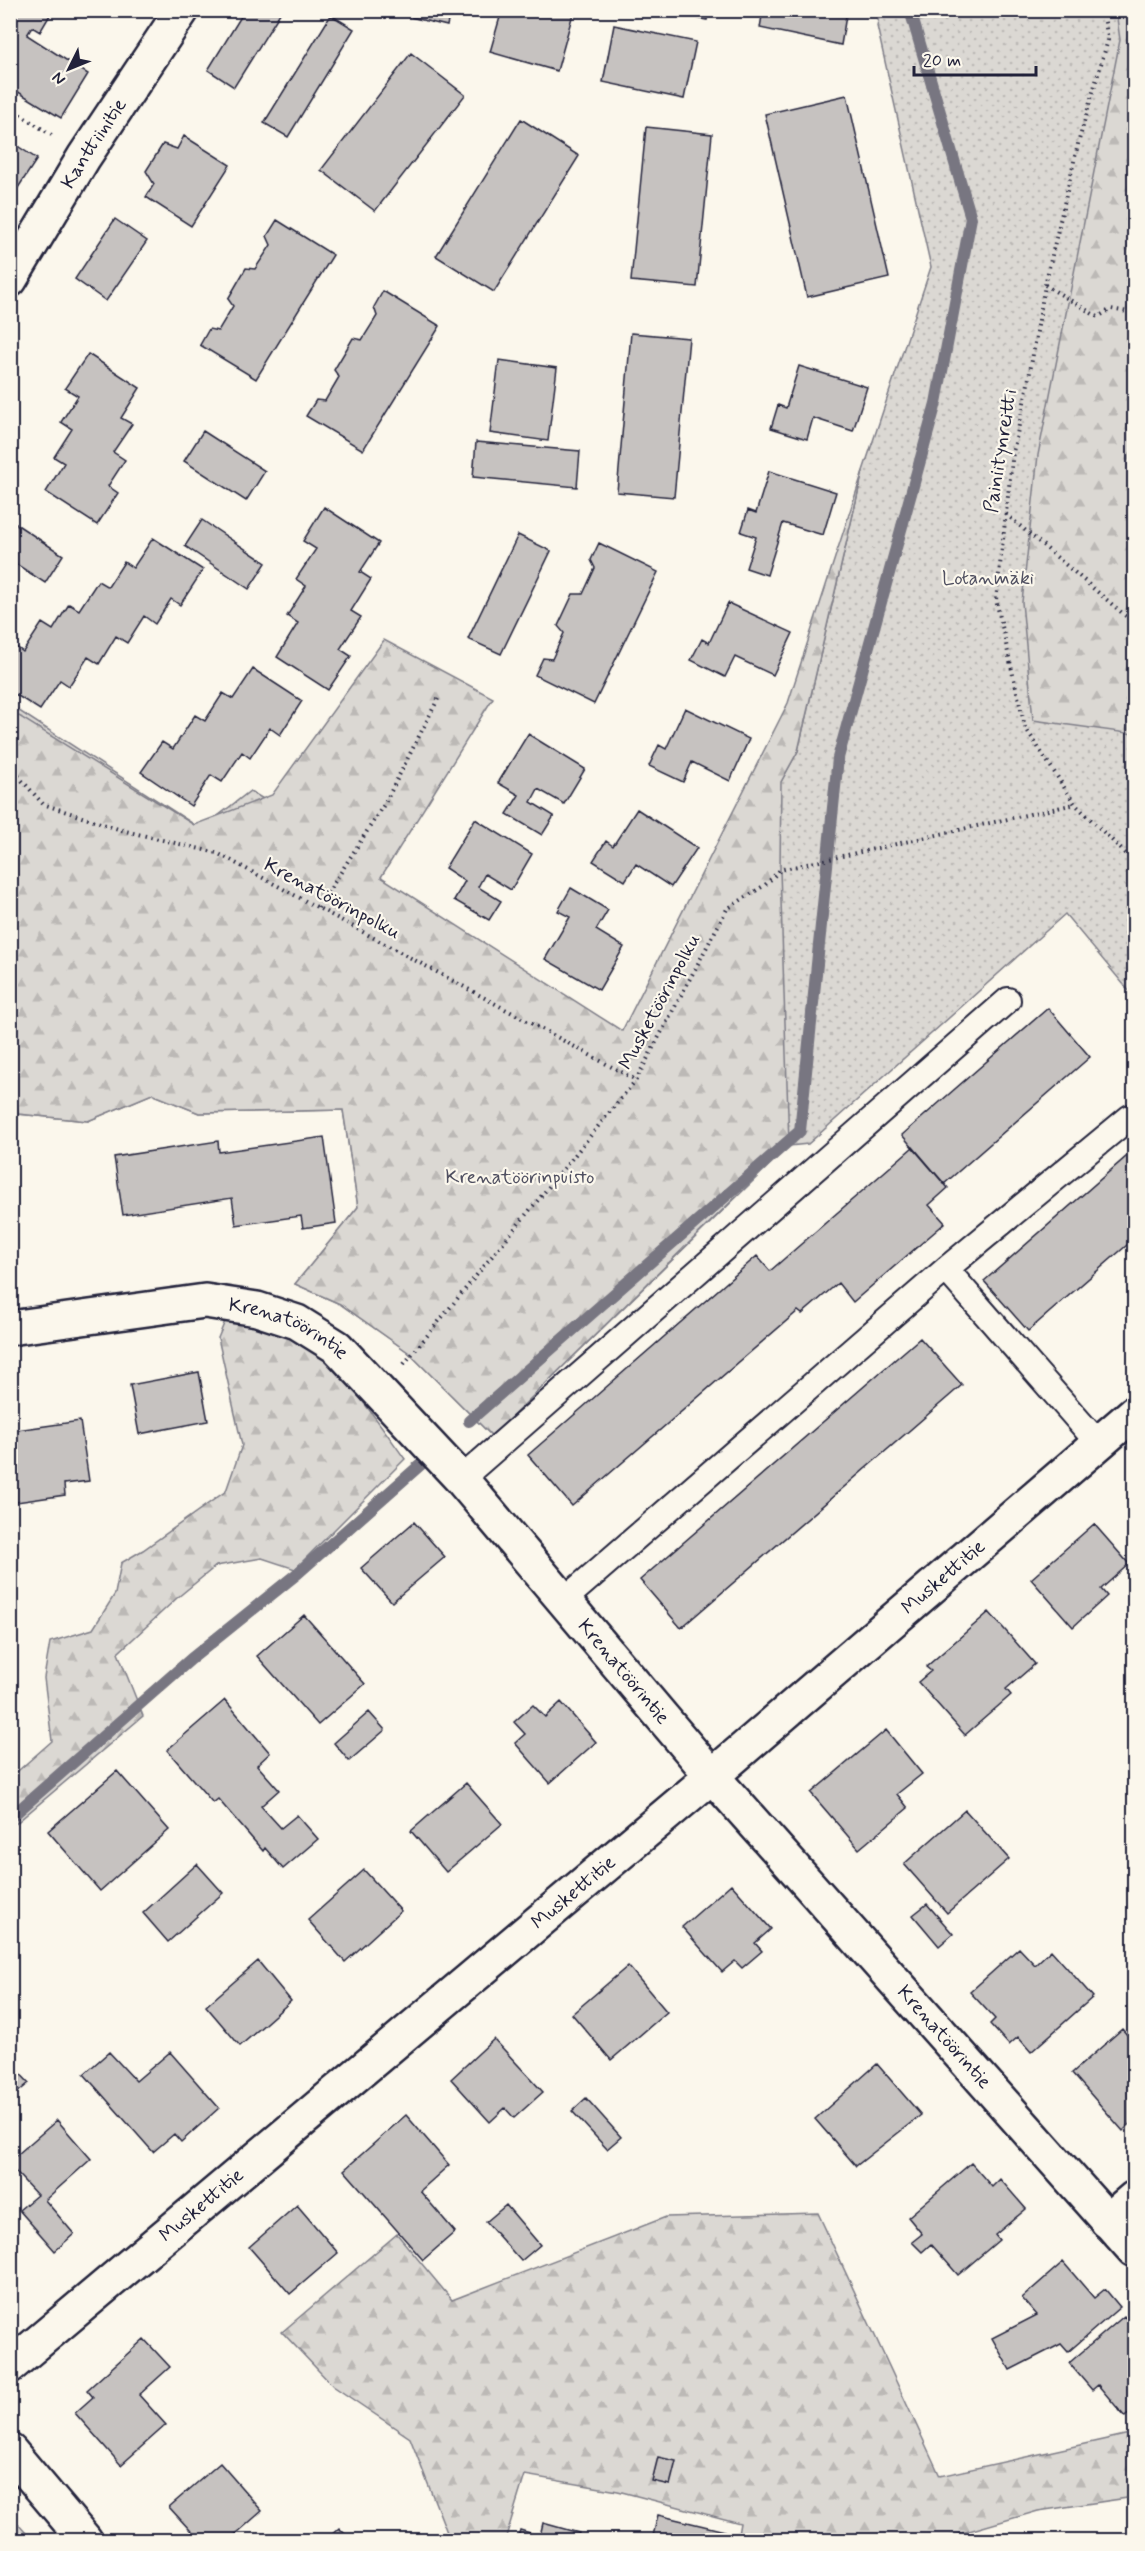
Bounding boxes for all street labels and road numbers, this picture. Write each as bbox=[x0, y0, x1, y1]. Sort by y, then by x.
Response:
street label: Kanttiinitie bbox=[54, 93, 133, 194]
street label: Painiitynreitti bbox=[978, 387, 1024, 515]
street label: Krenatöörinpolku bbox=[259, 852, 405, 946]
street label: Musketöörinpolku bbox=[613, 929, 707, 1075]
street label: Krenatöörintie bbox=[227, 1291, 355, 1365]
street label: Muskettitie bbox=[895, 1533, 991, 1621]
street label: Krenatöörintie bbox=[571, 1613, 676, 1730]
street label: Muskettitie bbox=[525, 1849, 622, 1936]
street label: Krenatöörintie bbox=[891, 1979, 998, 2095]
street label: Muskettitie bbox=[153, 2162, 249, 2249]

